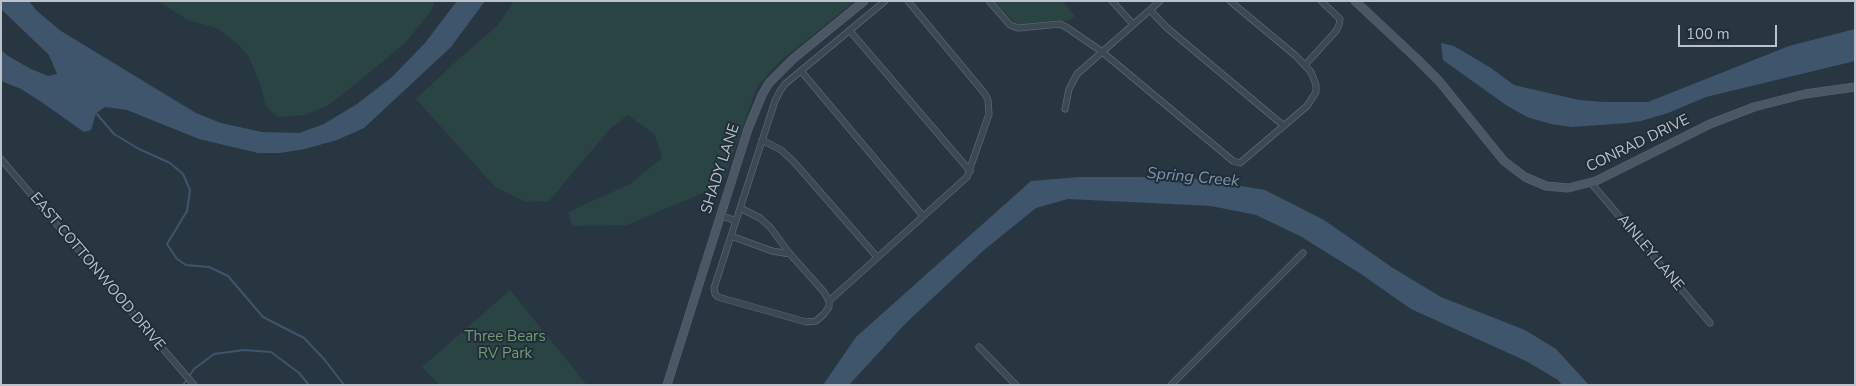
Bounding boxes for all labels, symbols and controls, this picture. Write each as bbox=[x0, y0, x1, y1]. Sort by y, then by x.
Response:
scale bar bbox=[1681, 15, 1780, 47]
text: 100 m bbox=[1686, 24, 1730, 44]
street label: CONRAD DRIVE bbox=[1584, 111, 1692, 177]
street label: SHADY LANE bbox=[698, 122, 744, 216]
water label: Spring Creek bbox=[1146, 164, 1240, 192]
street label: EAST COTTONWOOD DRIVE bbox=[26, 189, 168, 355]
street label: AINLEY LANE bbox=[1613, 211, 1687, 295]
park label: Three Bears RV Park bbox=[464, 328, 546, 363]

